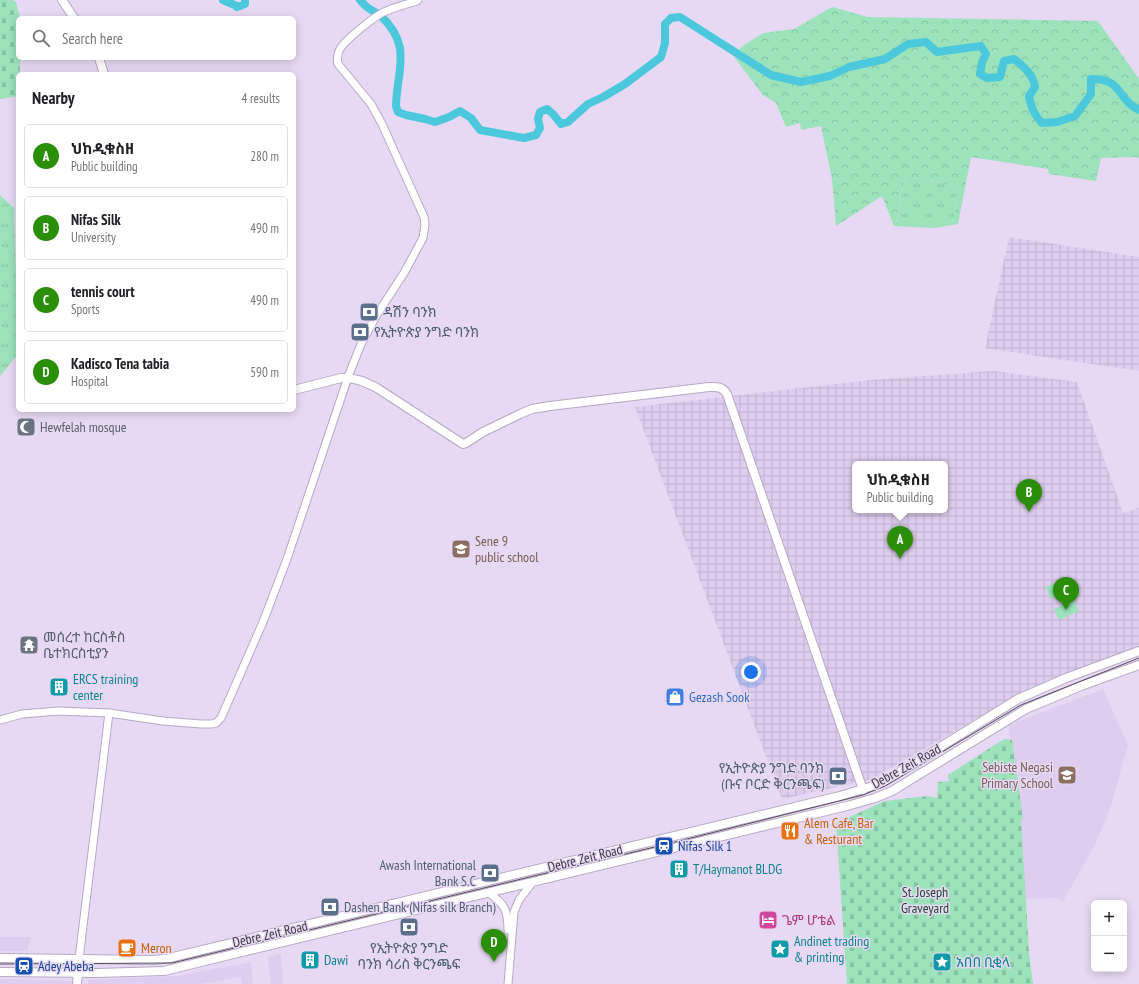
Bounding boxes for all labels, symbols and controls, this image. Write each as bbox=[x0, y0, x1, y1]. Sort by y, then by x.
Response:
search box bbox=[16, 16, 296, 60]
icon: search bbox=[30, 27, 52, 49]
text: Search here bbox=[62, 29, 123, 48]
text: Nearby bbox=[32, 87, 75, 109]
text: 4 results bbox=[241, 90, 280, 107]
text: ህከዲቁስዘ bbox=[71, 139, 134, 158]
text: A bbox=[43, 148, 49, 165]
text: 280 m bbox=[250, 148, 279, 165]
text: Public building bbox=[71, 158, 138, 175]
text: Nifas Silk bbox=[71, 210, 121, 229]
text: B bbox=[43, 220, 49, 237]
text: 490 m bbox=[250, 220, 279, 237]
text: University bbox=[71, 229, 116, 246]
text: tennis court bbox=[71, 282, 135, 301]
text: C bbox=[43, 292, 49, 309]
text: 490 m bbox=[250, 292, 279, 309]
text: Sports bbox=[71, 301, 100, 318]
bank icon: ዳሽን ባንክ bbox=[358, 301, 380, 323]
place label: ዳሽን ባንክ bbox=[383, 303, 437, 321]
bank icon: የኢትዮጵያ ንግድ ባንክ bbox=[349, 321, 371, 343]
place label: የኢትዮጵያ ንግድ ባንክ bbox=[374, 323, 479, 341]
text: Kadisco Tena tabia bbox=[71, 354, 169, 373]
text: D bbox=[43, 364, 49, 381]
text: 590 m bbox=[250, 364, 279, 381]
text: Hospital bbox=[71, 373, 108, 390]
mosque icon: Hewfelah mosque bbox=[15, 416, 37, 438]
place label: Hewfelah mosque bbox=[40, 418, 127, 436]
popup bbox=[852, 461, 948, 513]
text: ህከዲቁስዘ bbox=[867, 470, 930, 489]
pin: B bbox=[1016, 479, 1042, 512]
text: Public building bbox=[867, 489, 933, 506]
pin: A bbox=[887, 526, 913, 559]
place label: Sene 9 public school bbox=[475, 532, 539, 566]
school or university icon: Sene 9 public school bbox=[450, 538, 472, 560]
pin: C bbox=[1053, 577, 1079, 610]
place label: መሰረተ ከርስቶስ ቤተክርስቲያን bbox=[43, 628, 125, 662]
temple icon: መሰረተ ከርስቶስ ቤተክርስቲያን bbox=[18, 634, 40, 656]
your location bbox=[741, 662, 761, 682]
place label: ERCS training center bbox=[73, 670, 138, 704]
building icon: ERCS training center bbox=[48, 676, 70, 698]
shop icon: Gezash Sook bbox=[664, 686, 686, 708]
place label: Gezash Sook bbox=[689, 688, 750, 706]
street label: Debre Zeit Road bbox=[868, 740, 944, 792]
place label: Sebiste Negasi Primary School bbox=[981, 758, 1054, 792]
place label: የኢትዮጵያ ንግድ ባንክ (ቡና ቦርድ ቅርንጫፍ) bbox=[719, 759, 825, 793]
school or university icon: Sebiste Negasi Primary School bbox=[1056, 764, 1078, 786]
bank icon: የኢትዮጵያ ንግድ ባንክ (ቡና ቦርድ ቅርንጫፍ) bbox=[827, 765, 849, 787]
place label: Alem Cafe, Bar & Resturant bbox=[804, 814, 874, 848]
restaurant icon: Alem Cafe, Bar & Resturant bbox=[779, 820, 801, 842]
station icon: Nifas Silk 1 bbox=[653, 835, 675, 857]
place label: Nifas Silk 1 bbox=[678, 837, 732, 855]
street label: Debre Zeit Road bbox=[546, 840, 624, 876]
place label: Awash International Bank S.C bbox=[379, 856, 477, 890]
building icon: T/Haymanot BLDG bbox=[668, 858, 690, 880]
place label: T/Haymanot BLDG bbox=[693, 860, 782, 878]
bank icon: Awash International Bank S.C bbox=[479, 862, 501, 884]
park label: St. Joseph Graveyard bbox=[901, 883, 949, 917]
bank icon: Dashen Bank (Nifas silk Branch) bbox=[319, 896, 341, 918]
place label: Dashen Bank (Nifas silk Branch) bbox=[344, 898, 496, 916]
map controls bbox=[1091, 900, 1127, 972]
button: + bbox=[1091, 900, 1127, 936]
hotel icon: ጌም ሆቴል bbox=[757, 909, 779, 931]
place label: ጌም ሆቴል bbox=[782, 911, 836, 929]
bank icon: የኢትዮጵያ ንግድ ባንክ ሳሪስ ቅርንጫፍ bbox=[398, 916, 420, 938]
street label: Debre Zeit Road bbox=[231, 917, 309, 951]
pin: D bbox=[481, 929, 507, 962]
place label: Andinet trading & printing bbox=[794, 932, 869, 966]
button: − bbox=[1091, 936, 1127, 972]
cafe icon: Meron bbox=[116, 937, 138, 959]
place icon: Andinet trading & printing bbox=[769, 938, 791, 960]
place label: Meron bbox=[141, 939, 172, 957]
place label: የኢትዮጵያ ንግድ ባንክ ሳሪስ ቅርንጫፍ bbox=[358, 939, 461, 973]
building icon: Dawi bbox=[299, 949, 321, 971]
place label: Dawi bbox=[324, 951, 348, 969]
place icon: አበበ ቢቂላ bbox=[931, 951, 953, 973]
place label: አበበ ቢቂላ bbox=[956, 953, 1010, 971]
station icon: Adey Abeba bbox=[13, 955, 35, 977]
place label: Adey Abeba bbox=[38, 957, 94, 975]

